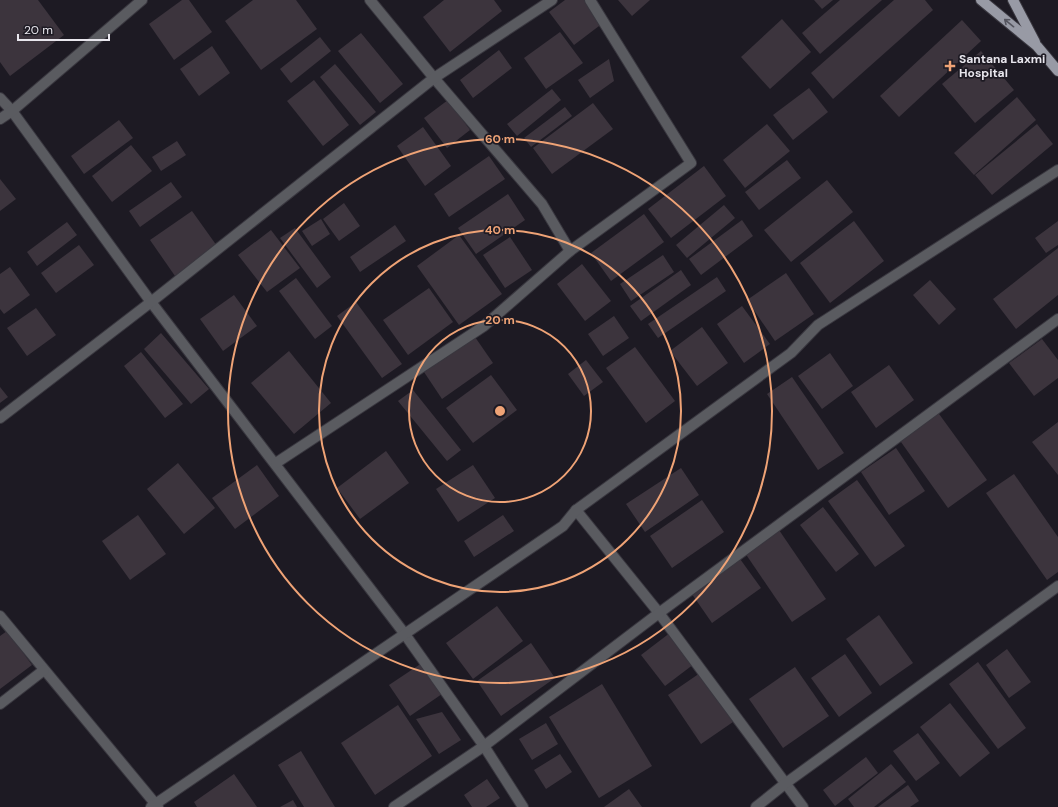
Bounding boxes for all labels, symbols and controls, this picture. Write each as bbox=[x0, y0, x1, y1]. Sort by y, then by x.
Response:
scale bar bbox=[18, 16, 109, 42]
one-way arrow bbox=[1003, 18, 1014, 27]
text: 20 m bbox=[24, 22, 53, 38]
place label: Santana Laxmi Hospital bbox=[959, 51, 1045, 81]
marker: Santana Laxmi Hospital bbox=[944, 60, 956, 72]
text: 60 m bbox=[485, 131, 515, 147]
text: 40 m bbox=[485, 222, 515, 238]
text: 20 m bbox=[485, 312, 515, 328]
centre of rings bbox=[493, 404, 507, 418]

